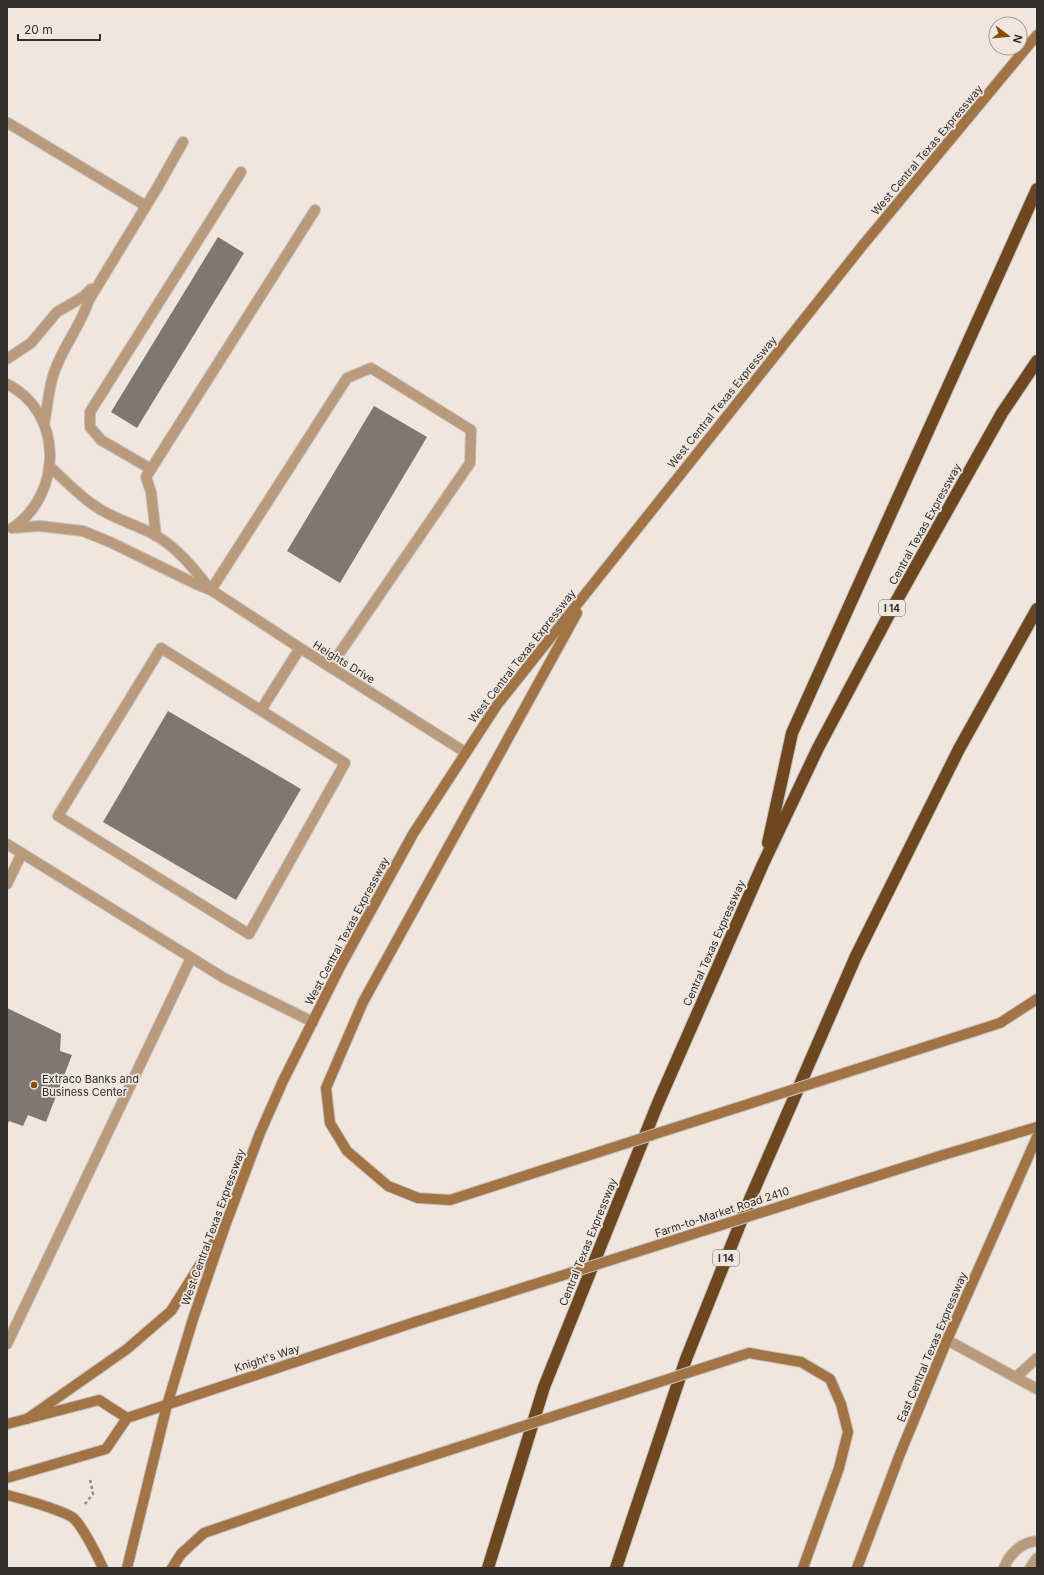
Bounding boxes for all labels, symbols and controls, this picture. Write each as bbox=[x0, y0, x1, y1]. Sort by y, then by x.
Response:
scale bar bbox=[18, 16, 100, 42]
north arrow bbox=[988, 16, 1028, 56]
text: 20 m bbox=[24, 22, 53, 37]
text: N bbox=[1010, 33, 1025, 45]
street label: West Central Texas Expressway bbox=[868, 82, 986, 218]
street label: West Central Texas Expressway bbox=[664, 333, 780, 471]
street label: Central Texas Expressway bbox=[886, 461, 964, 587]
street label: West Central Texas Expressway bbox=[465, 586, 579, 726]
road number: I 14 bbox=[879, 600, 905, 616]
street label: Heights Drive bbox=[311, 637, 377, 687]
street label: West Central Texas Expressway bbox=[302, 854, 392, 1008]
street label: Central Texas Expressway bbox=[680, 878, 748, 1008]
place label: Extraco Banks and Business Center bbox=[42, 1072, 139, 1099]
marker: Extraco Banks and Business Center bbox=[29, 1080, 39, 1090]
street label: West Central Texas Expressway bbox=[178, 1147, 248, 1307]
street label: Central Texas Expressway bbox=[556, 1176, 620, 1308]
street label: Farm-to-Market Road 2410 bbox=[653, 1184, 791, 1240]
road number: I 14 bbox=[713, 1250, 739, 1266]
street label: East Central Texas Expressway bbox=[894, 1270, 970, 1424]
street label: Knight's Way bbox=[232, 1341, 302, 1375]

